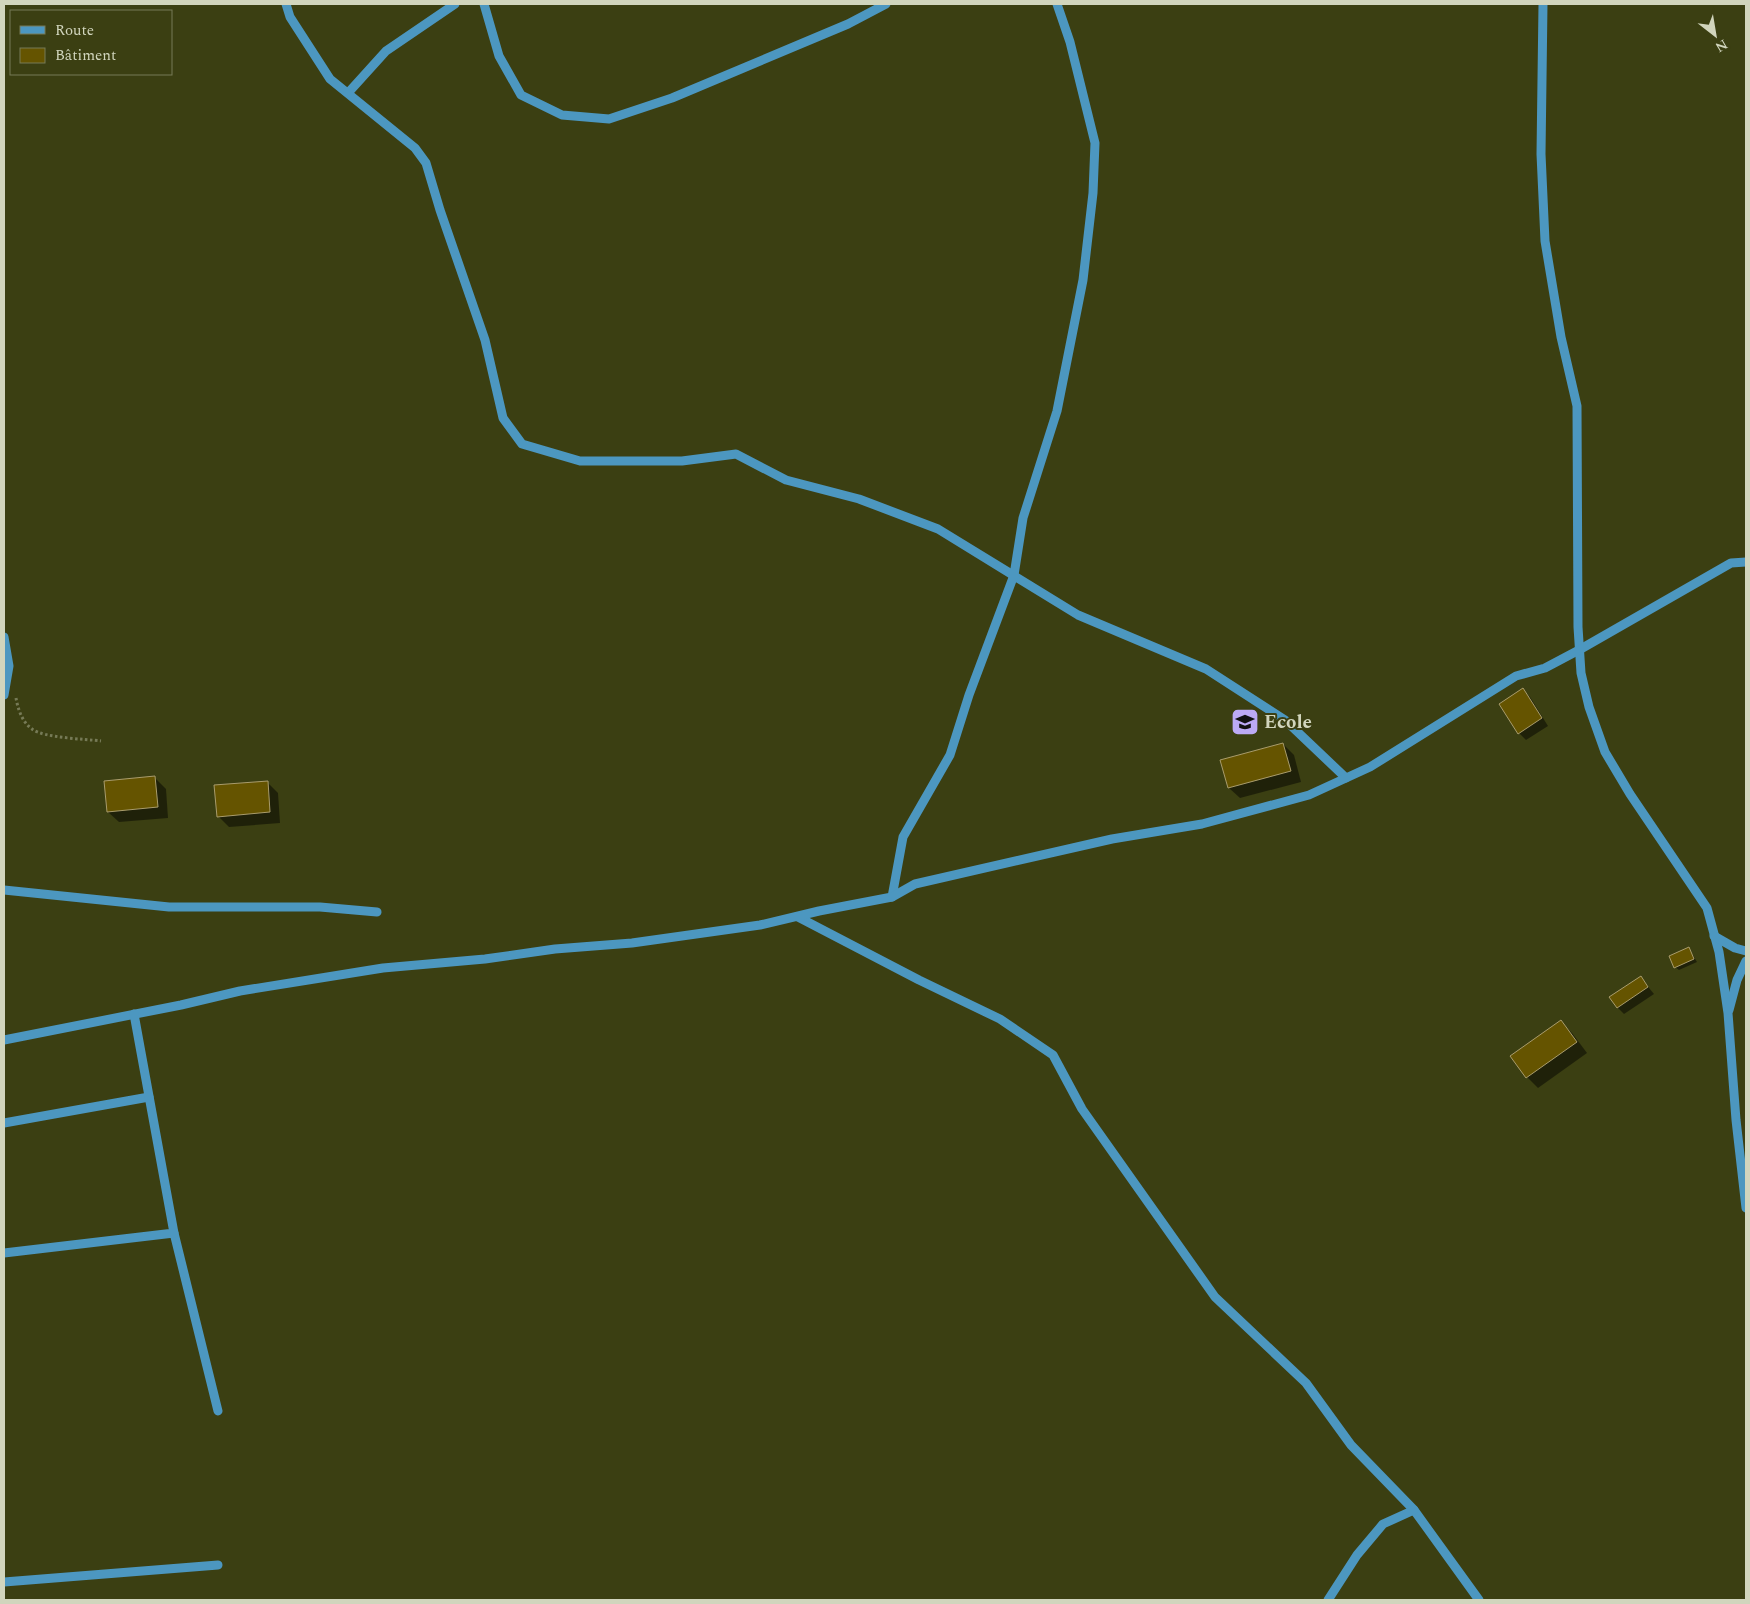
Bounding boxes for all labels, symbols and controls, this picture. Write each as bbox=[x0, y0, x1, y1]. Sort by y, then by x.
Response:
legend bbox=[10, 10, 172, 75]
north arrow bbox=[1690, 10, 1740, 60]
text: Route bbox=[55, 19, 94, 42]
text: N bbox=[1711, 34, 1732, 58]
text: Bâtiment bbox=[55, 44, 116, 67]
school or university icon: Ecole bbox=[1230, 707, 1260, 737]
place label: Ecole bbox=[1264, 708, 1312, 737]

